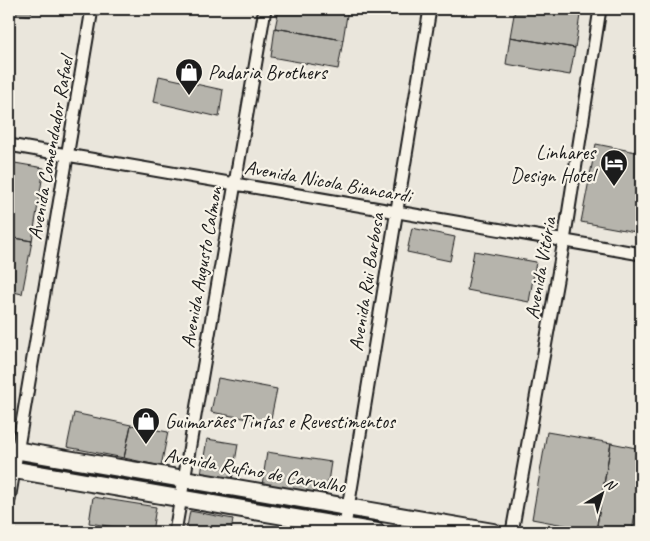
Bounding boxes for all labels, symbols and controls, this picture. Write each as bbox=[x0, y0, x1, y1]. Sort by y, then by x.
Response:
street label: Avenida Comendador Rafael bbox=[22, 51, 80, 242]
shop icon: Padaria Brothers bbox=[174, 57, 204, 96]
place label: Padaria Brothers bbox=[208, 60, 329, 85]
place label: Linhares Design Hotel bbox=[510, 140, 599, 188]
hotel icon: Linhares Design Hotel bbox=[599, 148, 629, 187]
street label: Avenida Nicola Biancardi bbox=[243, 155, 415, 209]
street label: Avenida Augusto Calmon bbox=[175, 183, 228, 350]
street label: Avenida Rui Barbosa bbox=[343, 209, 390, 353]
street label: Avenida Vitória bbox=[519, 213, 562, 321]
shop icon: Guimarães Tintas e Revestimentos bbox=[131, 406, 161, 445]
place label: Guimarães Tintas e Revestimentos bbox=[165, 409, 397, 434]
street label: Avenida Rufino de Carvalho bbox=[163, 442, 348, 499]
north arrow bbox=[578, 468, 628, 518]
text: N bbox=[601, 475, 620, 495]

